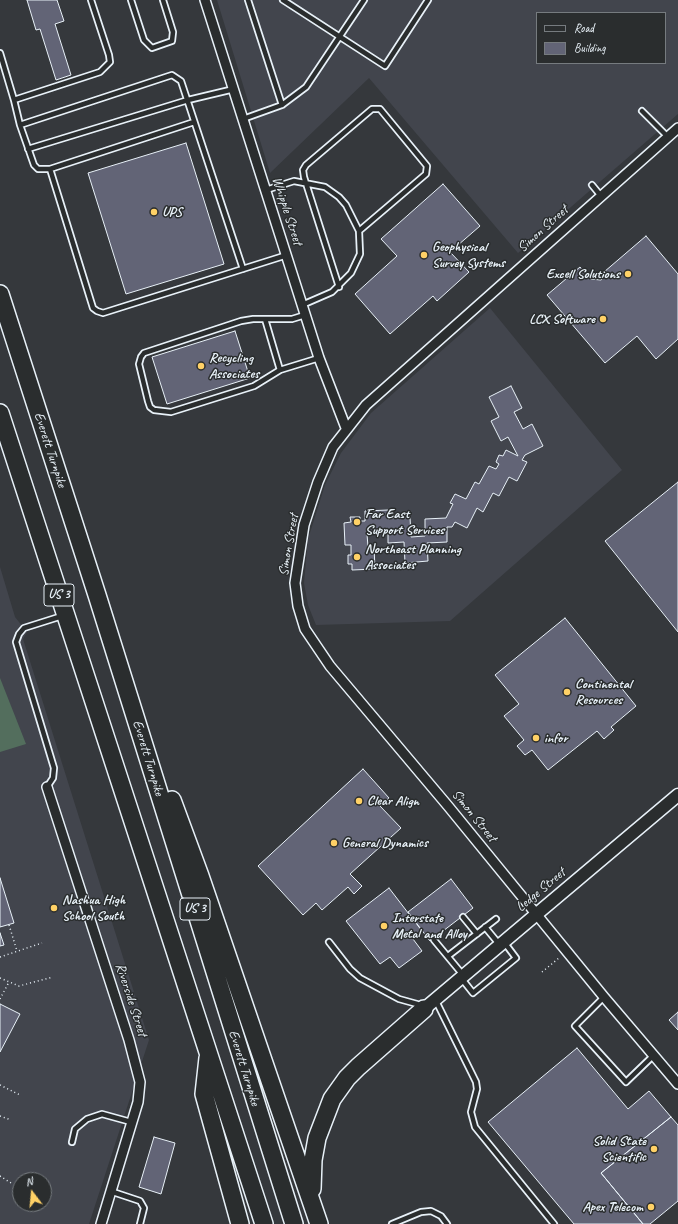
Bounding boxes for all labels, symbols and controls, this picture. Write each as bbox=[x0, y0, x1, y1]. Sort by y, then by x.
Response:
legend bbox=[536, 12, 666, 64]
text: Road bbox=[574, 20, 594, 36]
text: Building bbox=[574, 40, 606, 56]
street label: Whipple Street bbox=[268, 175, 306, 247]
street label: Simon Street bbox=[514, 202, 572, 256]
place label: UPS bbox=[162, 204, 182, 220]
marker: UPS bbox=[149, 207, 159, 217]
place label: Geophysical Survey Systems bbox=[432, 239, 505, 272]
marker: Geophysical Survey Systems bbox=[419, 250, 429, 260]
place label: Excell Solutions bbox=[546, 266, 620, 282]
marker: Excell Solutions bbox=[623, 269, 633, 279]
place label: LCX Software bbox=[529, 311, 595, 327]
marker: LCX Software bbox=[598, 314, 608, 324]
place label: Recycling Associates bbox=[209, 350, 259, 382]
marker: Recycling Associates bbox=[196, 361, 206, 371]
street label: Everett Turnpike bbox=[30, 410, 70, 490]
place label: Far East Support Services bbox=[365, 506, 444, 538]
street label: Simon Street bbox=[275, 513, 303, 577]
marker: Far East Support Services bbox=[352, 517, 362, 527]
place label: Northeast Planning Associates bbox=[365, 541, 461, 574]
marker: Northeast Planning Associates bbox=[352, 552, 362, 562]
road number: US 3 bbox=[44, 584, 74, 606]
place label: Continental Resources bbox=[575, 676, 631, 708]
marker: Continental Resources bbox=[562, 687, 572, 697]
street label: Everett Turnpike bbox=[129, 718, 167, 798]
place label: infor bbox=[544, 730, 567, 746]
marker: infor bbox=[531, 733, 541, 743]
street label: Simon Street bbox=[448, 786, 500, 846]
place label: Clear Align bbox=[367, 793, 419, 809]
marker: Clear Align bbox=[354, 796, 364, 806]
place label: General Dynamics bbox=[342, 835, 428, 851]
marker: General Dynamics bbox=[329, 838, 339, 848]
street label: Ledge Street bbox=[513, 864, 569, 916]
place label: Nashua High School South bbox=[62, 892, 125, 924]
road number: US 3 bbox=[180, 898, 210, 920]
marker: Nashua High School South bbox=[49, 903, 59, 913]
place label: Interstate Metal and Alloy bbox=[392, 910, 467, 942]
marker: Interstate Metal and Alloy bbox=[379, 921, 389, 931]
street label: Riverside Street bbox=[111, 961, 151, 1039]
street label: Everett Turnpike bbox=[225, 1028, 263, 1108]
place label: Solid State Scientific bbox=[592, 1133, 646, 1166]
marker: Solid State Scientific bbox=[649, 1144, 659, 1154]
north arrow bbox=[12, 1172, 52, 1212]
text: N bbox=[24, 1174, 34, 1189]
place label: Apex Telecom bbox=[582, 1199, 643, 1215]
marker: Apex Telecom bbox=[646, 1202, 656, 1212]

